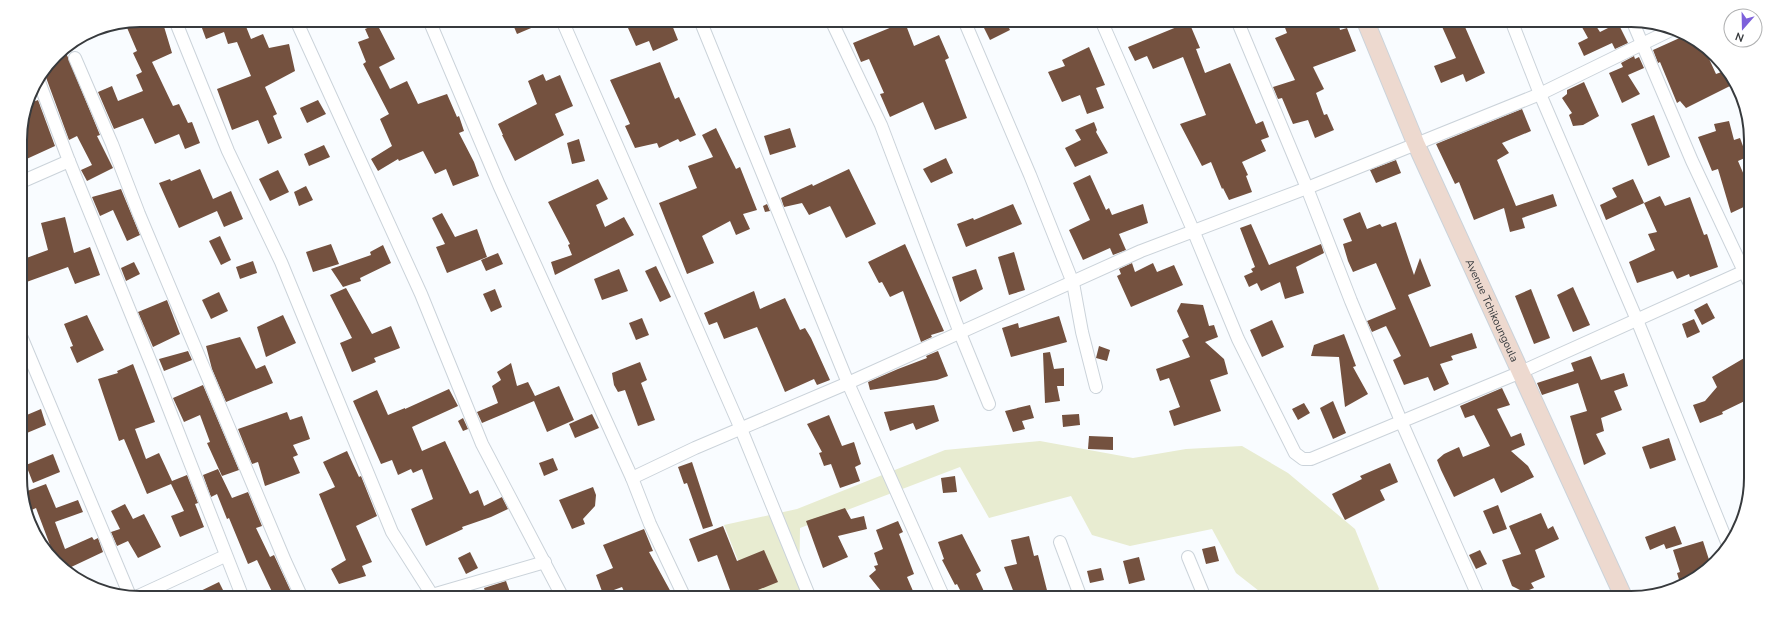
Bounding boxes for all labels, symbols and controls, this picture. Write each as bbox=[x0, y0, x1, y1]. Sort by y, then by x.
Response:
north arrow bbox=[1723, 8, 1763, 48]
text: N bbox=[1733, 28, 1746, 45]
street label: Avenue Tchikoungoula bbox=[1462, 257, 1522, 365]

